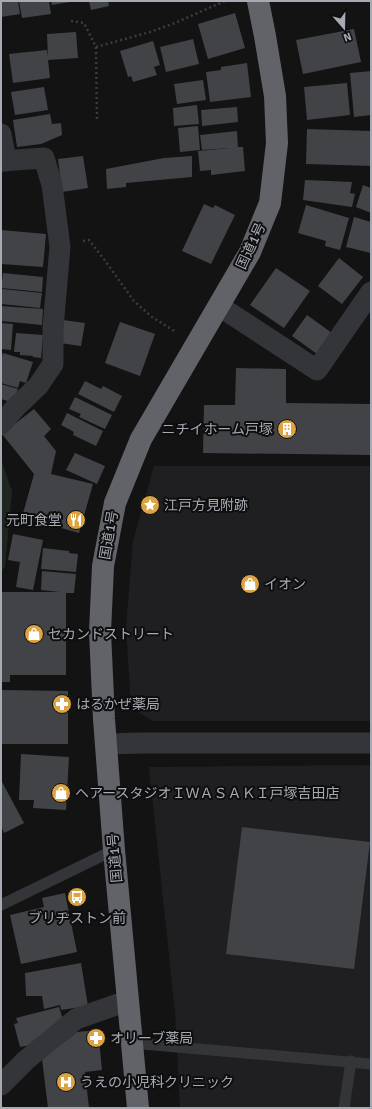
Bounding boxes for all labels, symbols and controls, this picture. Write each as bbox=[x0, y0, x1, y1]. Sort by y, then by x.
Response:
north arrow bbox=[324, 8, 364, 48]
text: N bbox=[341, 30, 353, 44]
street label: 国道1号 bbox=[233, 220, 269, 272]
building icon: ニチイホーム戸塚 bbox=[276, 418, 298, 440]
place label: ニチイホーム戸塚 bbox=[161, 421, 273, 438]
place icon: 江戸方見附跡 bbox=[139, 494, 161, 516]
place label: 江戸方見附跡 bbox=[164, 497, 248, 514]
restaurant icon: 元町食堂 bbox=[65, 509, 87, 531]
street label: 国道1号 bbox=[96, 509, 122, 561]
place label: 元町食堂 bbox=[6, 512, 62, 529]
shop icon: イオン bbox=[239, 573, 261, 595]
place label: イオン bbox=[264, 576, 306, 593]
shop icon: セカンドストリート bbox=[23, 623, 45, 645]
place label: セカンドストリート bbox=[48, 626, 174, 643]
pharmacy icon: はるかぜ薬局 bbox=[51, 693, 73, 715]
place label: はるかぜ薬局 bbox=[76, 696, 160, 713]
shop icon: ヘアースタジオＩＷＡＳＡＫＩ戸塚吉田店 bbox=[50, 782, 72, 804]
place label: ヘアースタジオＩＷＡＳＡＫＩ戸塚吉田店 bbox=[75, 785, 339, 802]
street label: 国道1号 bbox=[104, 833, 126, 883]
bus stop icon: ブリヂストン前 bbox=[66, 886, 88, 908]
place label: ブリヂストン前 bbox=[28, 910, 126, 927]
pharmacy icon: オリーブ薬局 bbox=[85, 1027, 107, 1049]
place label: オリーブ薬局 bbox=[110, 1030, 193, 1047]
hospital icon: うえの小児科クリニック bbox=[55, 1071, 77, 1093]
place label: うえの小児科クリニック bbox=[80, 1074, 234, 1091]

